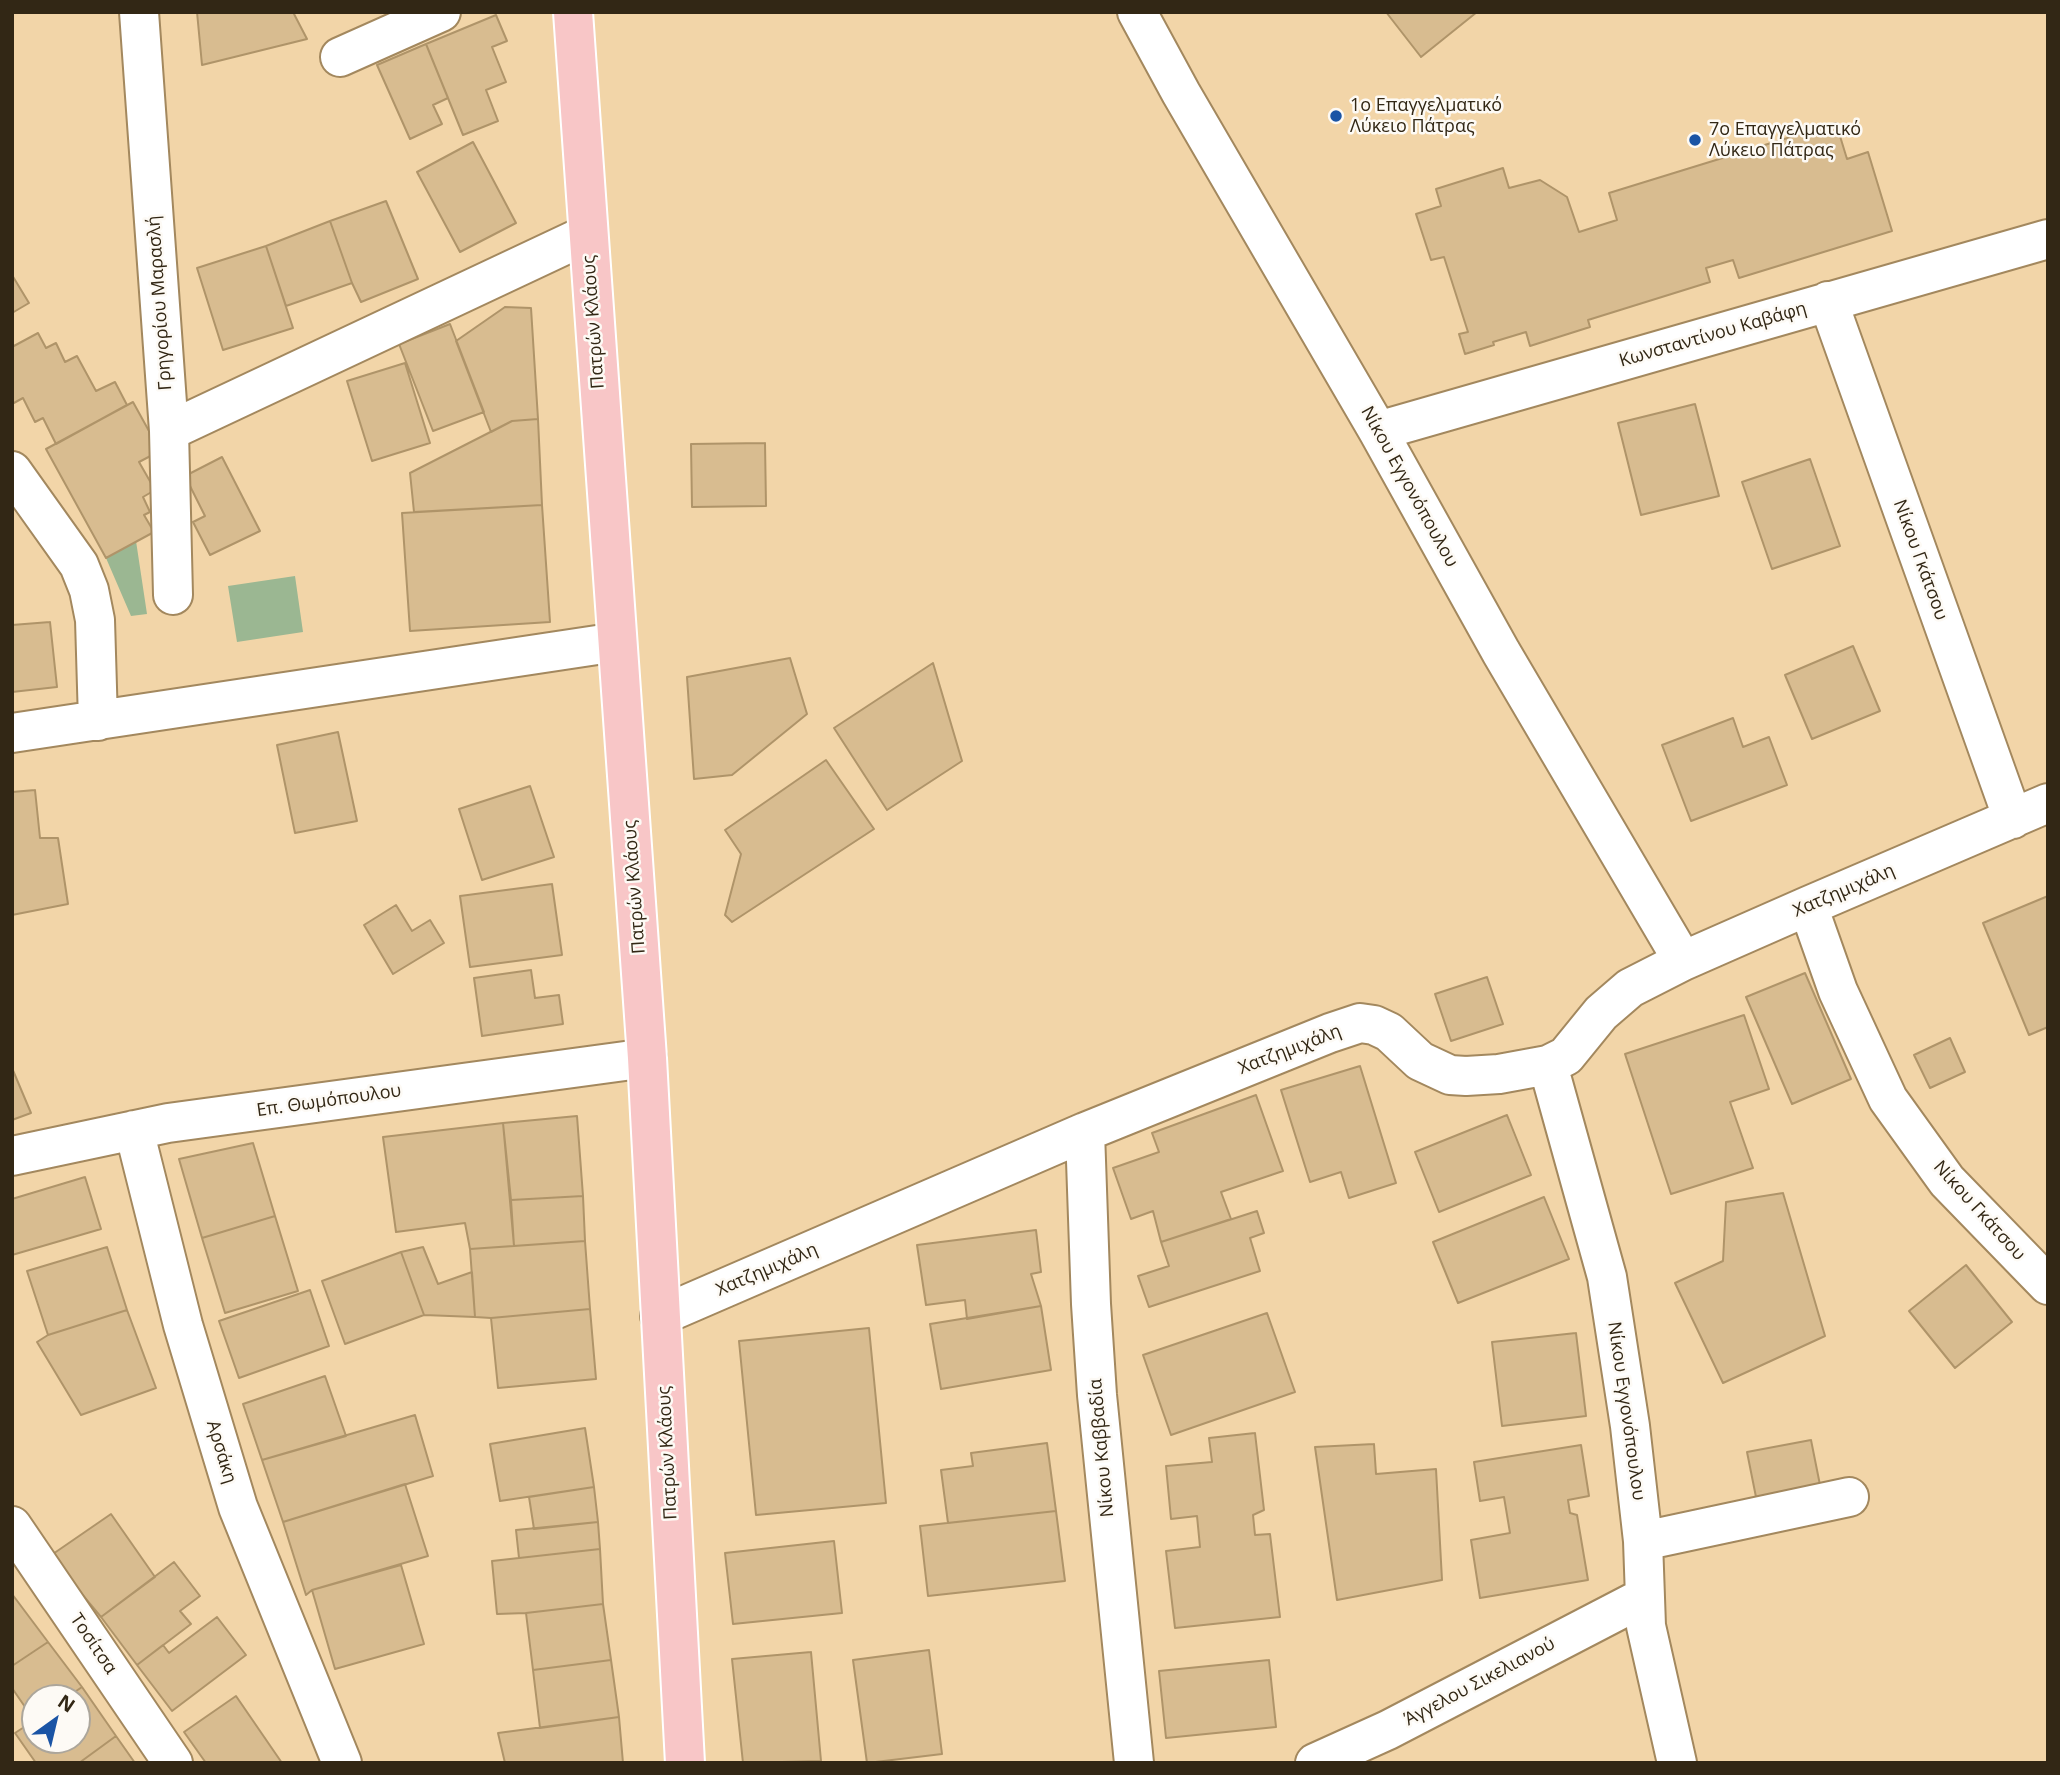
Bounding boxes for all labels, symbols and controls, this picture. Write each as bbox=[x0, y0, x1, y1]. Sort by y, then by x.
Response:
place label: 1o Επαγγελματικό Λύκειο Πάτρας bbox=[1350, 95, 1502, 138]
marker: 1o Επαγγελματικό Λύκειο Πάτρας bbox=[1328, 108, 1344, 124]
place label: 7ο Επαγγελματικό Λύκειο Πάτρας bbox=[1709, 119, 1861, 162]
marker: 7ο Επαγγελματικό Λύκειο Πάτρας bbox=[1687, 132, 1703, 148]
street label: Γρηγορίου Μαρασλή bbox=[143, 215, 177, 391]
street label: Πατρών Κλάους bbox=[579, 254, 609, 390]
street label: Κωνσταντίνου Καβάφη bbox=[1617, 298, 1809, 372]
street label: Νίκου Εγγονόπουλου bbox=[1356, 403, 1462, 571]
street label: Νίκου Γκάτσου bbox=[1888, 497, 1952, 623]
street label: Πατρών Κλάους bbox=[620, 819, 650, 955]
street label: Χατζημιχάλη bbox=[1790, 860, 1898, 922]
street label: Χατζημιχάλη bbox=[1236, 1021, 1344, 1079]
street label: Επ. Θωμόπουλου bbox=[255, 1080, 403, 1122]
street label: Νίκου Γκάτσου bbox=[1929, 1157, 2029, 1265]
street label: Χατζημιχάλη bbox=[713, 1239, 821, 1301]
street label: Νίκου Εγγονόπουλου bbox=[1603, 1320, 1649, 1502]
street label: Νίκου Καββαδία bbox=[1085, 1378, 1119, 1518]
street label: Πατρών Κλάους bbox=[654, 1386, 682, 1520]
street label: Αρσάκη bbox=[201, 1418, 241, 1486]
street label: Τοσίτσα bbox=[65, 1610, 121, 1678]
street label: Άγγελου Σικελιανού bbox=[1401, 1633, 1559, 1731]
north arrow bbox=[21, 1684, 91, 1754]
text: N bbox=[53, 1688, 80, 1718]

